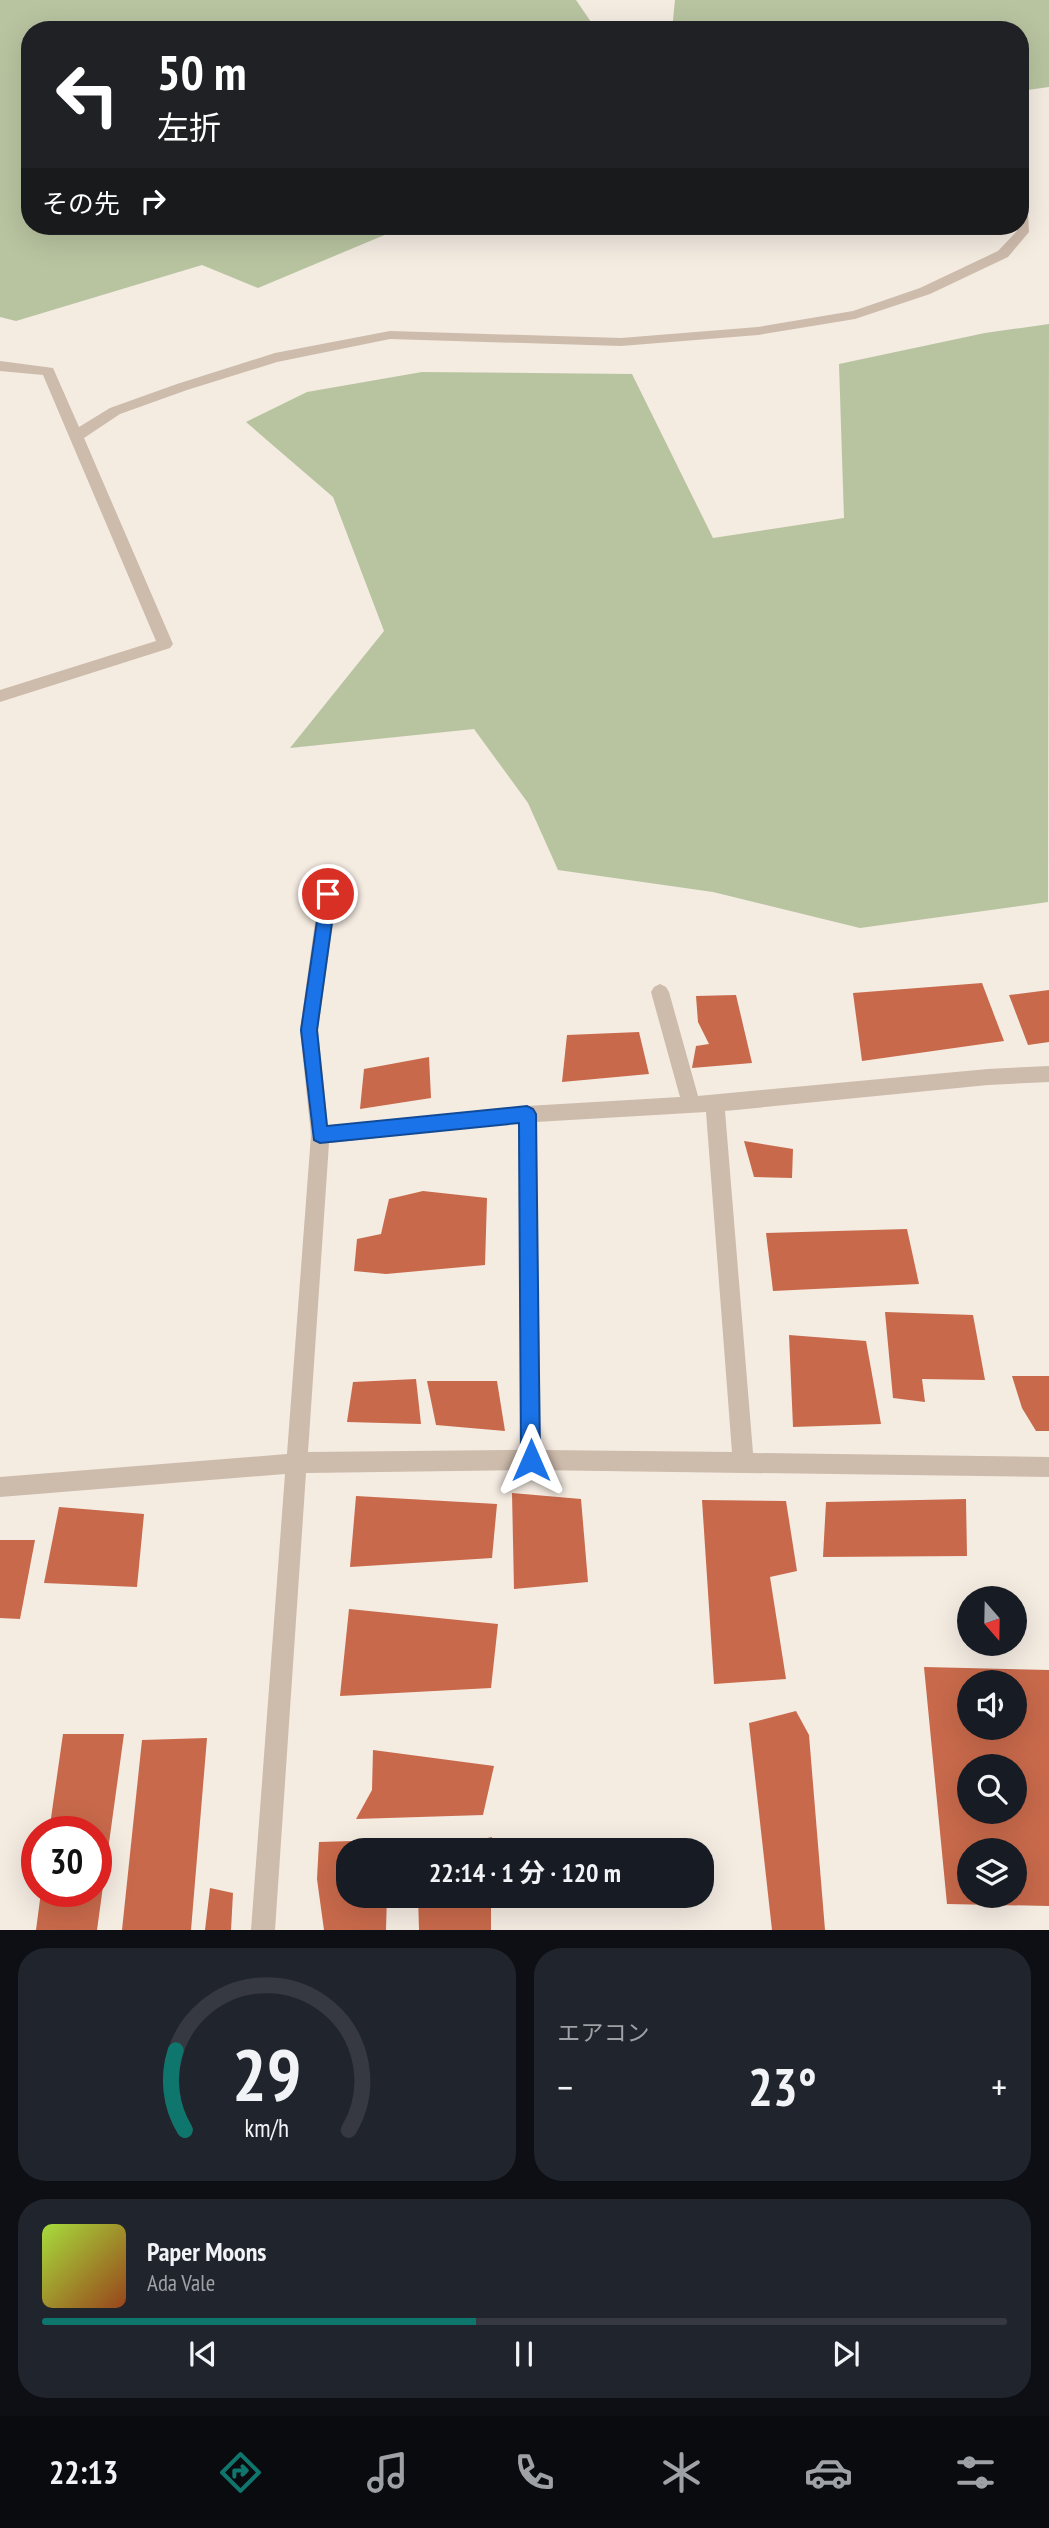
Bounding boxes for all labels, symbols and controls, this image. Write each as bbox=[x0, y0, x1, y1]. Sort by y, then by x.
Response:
text: 50 m bbox=[157, 40, 246, 104]
icon: left bbox=[42, 49, 133, 140]
text: 左折 bbox=[157, 106, 221, 148]
icon: right bbox=[134, 182, 172, 220]
text: その先 bbox=[42, 187, 120, 220]
pin bbox=[298, 864, 358, 924]
icon: arrive bbox=[309, 875, 347, 913]
position arrow bbox=[494, 1423, 568, 1497]
north arrow bbox=[957, 1586, 1027, 1656]
map controls bbox=[957, 1586, 1027, 1908]
button: sound bbox=[957, 1670, 1027, 1740]
button: search bbox=[957, 1754, 1027, 1824]
speed limit sign: 30 bbox=[21, 1816, 112, 1907]
button: layers bbox=[957, 1838, 1027, 1908]
text: 22:14 · 1 分 · 120 m bbox=[429, 1856, 621, 1889]
text: エアコン bbox=[558, 2018, 650, 2047]
text: 29 bbox=[232, 2027, 302, 2121]
text: 23° bbox=[748, 2053, 817, 2120]
text: − bbox=[558, 2062, 573, 2111]
text: + bbox=[991, 2062, 1007, 2111]
text: km/h bbox=[245, 2112, 289, 2144]
text: Paper Moons bbox=[147, 2235, 266, 2268]
text: Ada Vale bbox=[147, 2268, 215, 2297]
icon: previous bbox=[184, 2335, 222, 2373]
icon: pause bbox=[505, 2335, 543, 2373]
icon: next bbox=[827, 2335, 865, 2373]
icon: directions bbox=[216, 2448, 265, 2497]
icon: music bbox=[363, 2448, 412, 2497]
icon: phone bbox=[510, 2448, 559, 2497]
icon: climate bbox=[657, 2448, 706, 2497]
icon: car bbox=[804, 2448, 853, 2497]
icon: filters bbox=[951, 2448, 1000, 2497]
text: 22:13 bbox=[49, 2451, 118, 2493]

